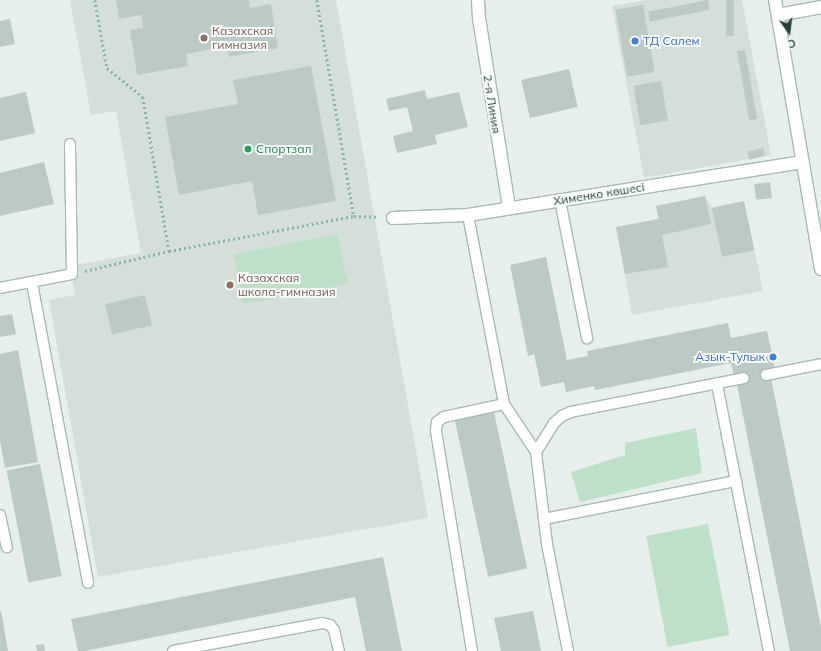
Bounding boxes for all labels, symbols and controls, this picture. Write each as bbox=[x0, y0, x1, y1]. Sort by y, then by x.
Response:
north arrow bbox=[769, 12, 809, 52]
place label: Казахская гимназия bbox=[212, 24, 273, 52]
marker: Казахская гимназия bbox=[199, 33, 209, 43]
place label: ТД Салем bbox=[643, 34, 700, 48]
marker: ТД Салем bbox=[630, 36, 640, 46]
text: С bbox=[787, 36, 797, 51]
street label: 2-я Линия bbox=[480, 74, 504, 134]
place label: Спортзал bbox=[256, 142, 312, 156]
marker: Спортзал bbox=[243, 144, 253, 154]
street label: Хименко көшесі bbox=[552, 180, 646, 208]
place label: Казахская школа-гимназия bbox=[238, 271, 335, 299]
marker: Казахская школа-гимназия bbox=[225, 280, 235, 290]
place label: Азык-Тулык bbox=[695, 350, 765, 364]
marker: Азык-Тулык bbox=[768, 352, 778, 362]

